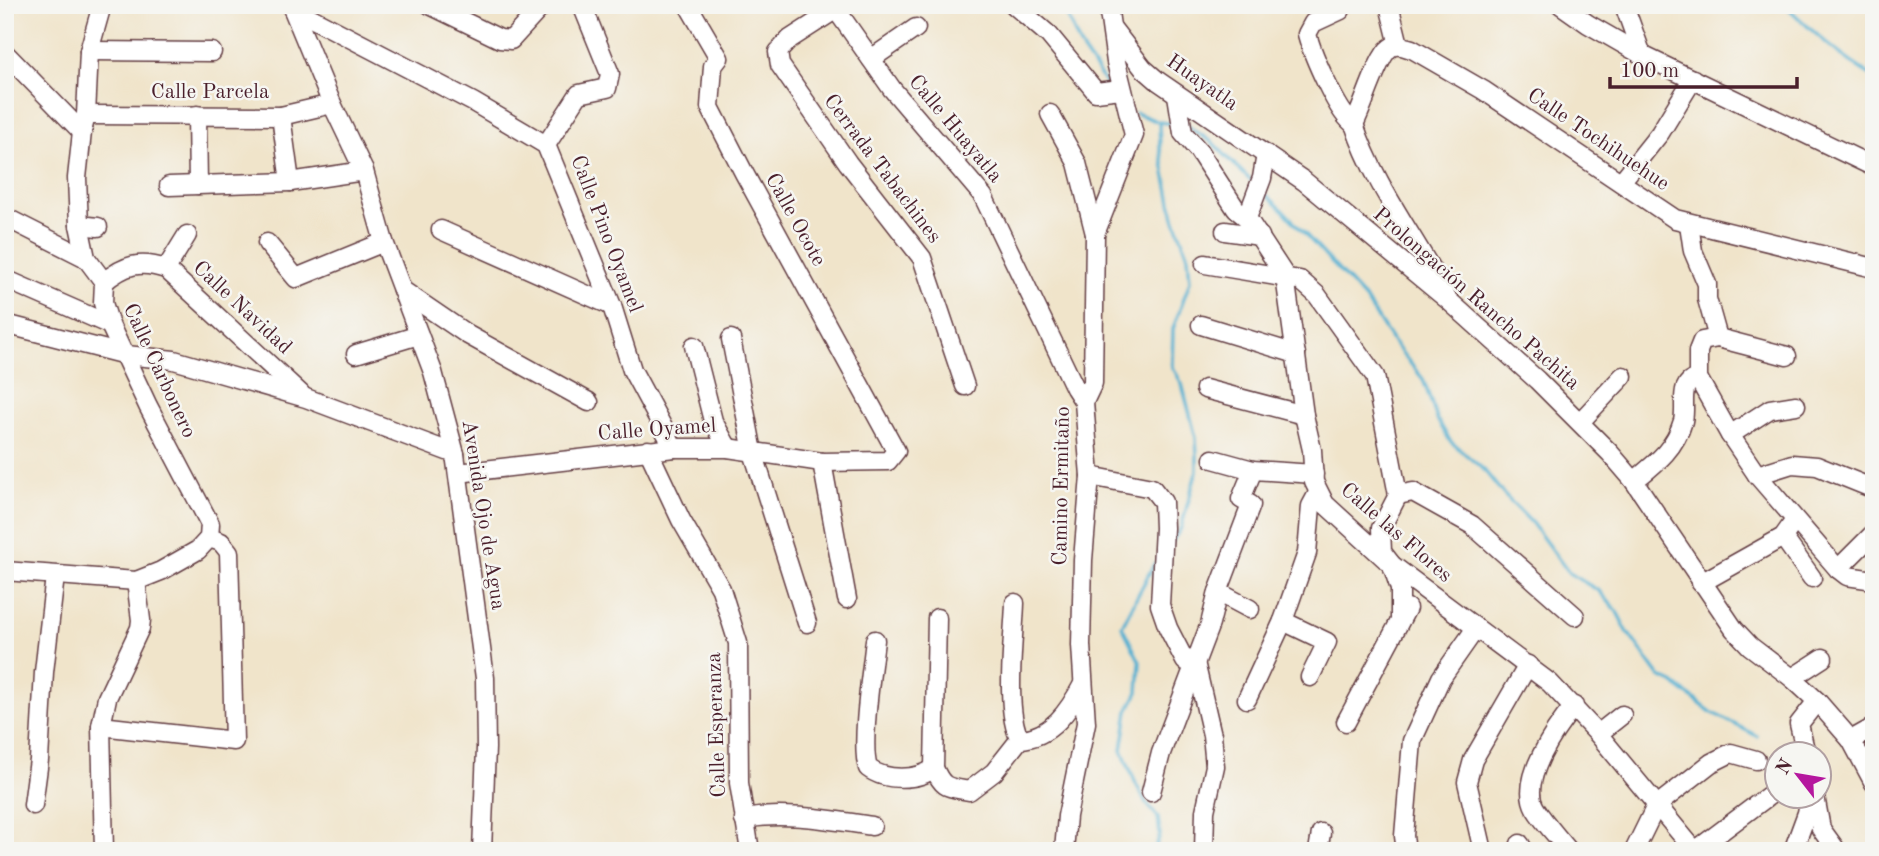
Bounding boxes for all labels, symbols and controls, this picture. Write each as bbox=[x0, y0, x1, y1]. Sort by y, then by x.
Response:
scale bar bbox=[1610, 46, 1797, 90]
street label: Huayatla bbox=[1162, 51, 1242, 115]
text: 100 m bbox=[1620, 61, 1679, 82]
street label: Calle Huayatla bbox=[904, 71, 1006, 187]
street label: Calle Parcela bbox=[151, 82, 269, 103]
street label: Calle Tochihuehue bbox=[1523, 85, 1673, 195]
street label: Cerrada Tabachines bbox=[819, 91, 945, 247]
street label: Calle Pino Oyamel bbox=[566, 153, 646, 316]
street label: Calle Ocote bbox=[761, 170, 829, 270]
street label: Prolongación Rancho Pachita bbox=[1369, 204, 1583, 394]
street label: Calle Navidad bbox=[189, 257, 295, 359]
street label: Calle Carbonero bbox=[119, 301, 199, 441]
street label: Camino Ermitaño bbox=[1050, 406, 1074, 566]
street label: Calle Oyamel bbox=[597, 415, 717, 445]
street label: Avenida Ojo de Agua bbox=[458, 419, 508, 611]
street label: Calle las Flores bbox=[1336, 479, 1456, 587]
street label: Calle Esperanza bbox=[704, 652, 730, 798]
north arrow bbox=[1764, 740, 1834, 810]
text: N bbox=[1774, 756, 1798, 779]

